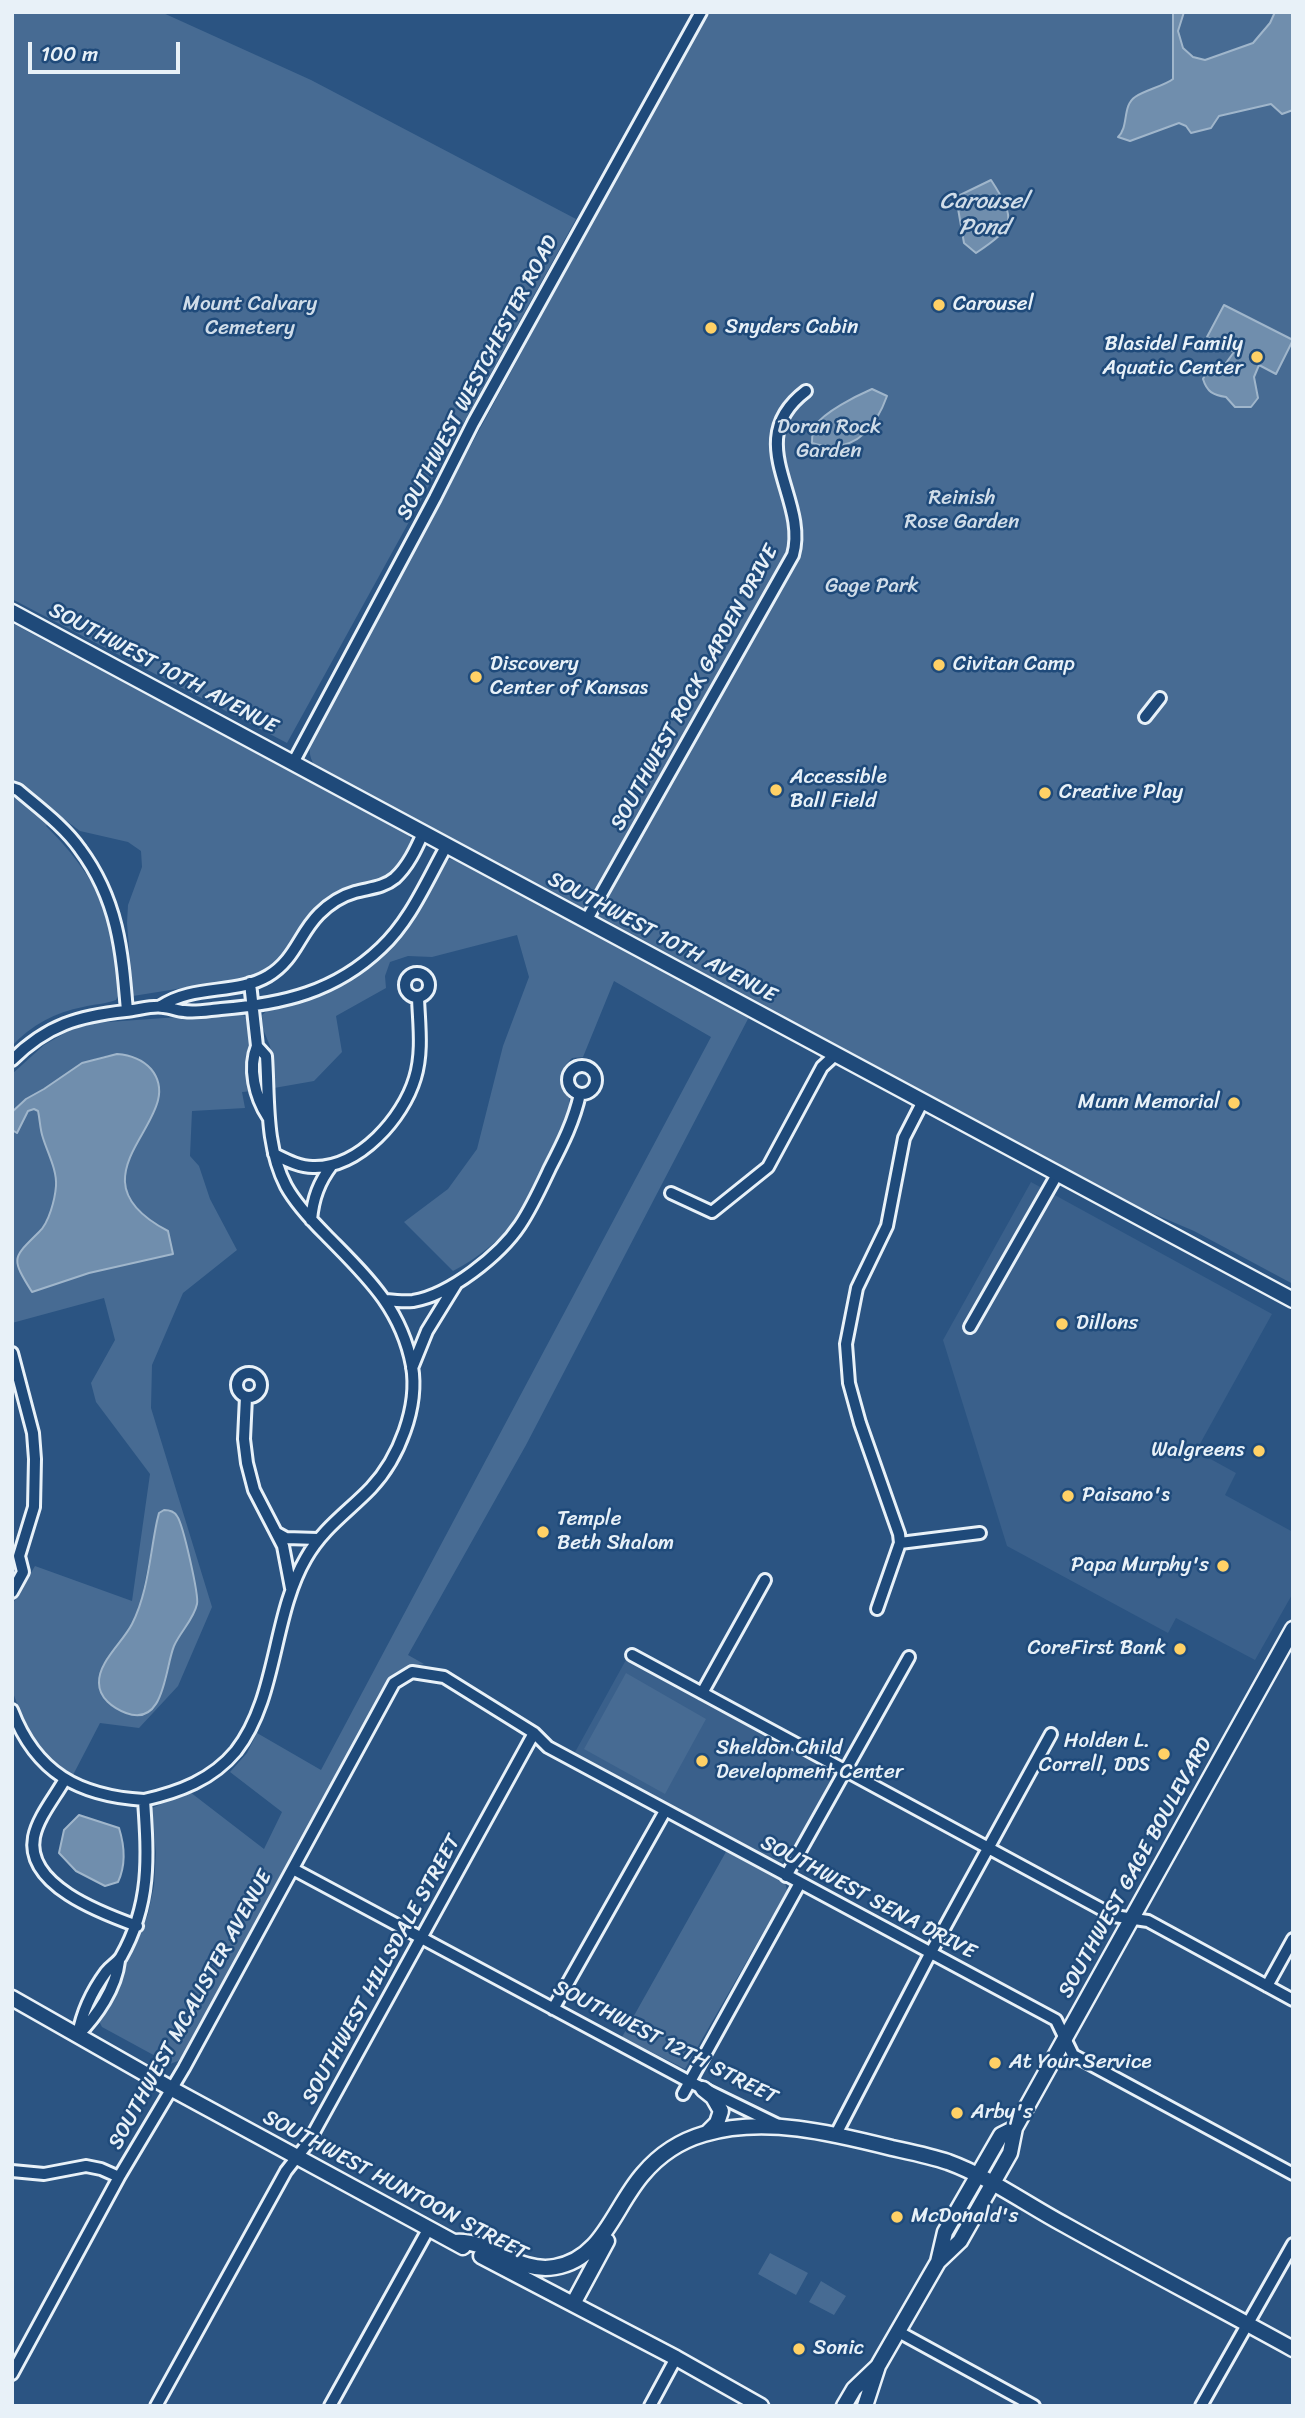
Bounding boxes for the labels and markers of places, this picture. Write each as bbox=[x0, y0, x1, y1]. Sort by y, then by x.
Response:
place label: Carousel bbox=[953, 292, 1034, 318]
marker: Carousel bbox=[931, 297, 947, 313]
place label: Snyders Cabin bbox=[725, 315, 858, 341]
marker: Snyders Cabin bbox=[703, 320, 719, 336]
place label: Blasidel Family Aquatic Center bbox=[1102, 332, 1243, 382]
marker: Blasidel Family Aquatic Center bbox=[1249, 349, 1265, 365]
place label: Discovery Center of Kansas bbox=[490, 652, 648, 702]
place label: Civitan Camp bbox=[953, 652, 1075, 678]
marker: Civitan Camp bbox=[931, 657, 947, 673]
marker: Discovery Center of Kansas bbox=[468, 669, 484, 685]
place label: Accessible Ball Field bbox=[790, 765, 887, 815]
place label: Creative Play bbox=[1059, 780, 1183, 806]
marker: Accessible Ball Field bbox=[768, 782, 784, 798]
marker: Creative Play bbox=[1037, 785, 1053, 801]
place label: Munn Memorial bbox=[1078, 1090, 1220, 1116]
marker: Munn Memorial bbox=[1226, 1095, 1242, 1111]
place label: Dillons bbox=[1076, 1311, 1138, 1337]
marker: Dillons bbox=[1054, 1316, 1070, 1332]
place label: Walgreens bbox=[1151, 1438, 1245, 1464]
marker: Walgreens bbox=[1251, 1443, 1267, 1459]
place label: Paisano's bbox=[1082, 1483, 1170, 1509]
marker: Paisano's bbox=[1060, 1488, 1076, 1504]
place label: Temple Beth Shalom bbox=[557, 1507, 674, 1557]
marker: Temple Beth Shalom bbox=[535, 1524, 551, 1540]
place label: Papa Murphy's bbox=[1071, 1553, 1209, 1579]
marker: Papa Murphy's bbox=[1215, 1558, 1231, 1574]
place label: CoreFirst Bank bbox=[1027, 1636, 1166, 1662]
marker: CoreFirst Bank bbox=[1172, 1641, 1188, 1657]
place label: Holden L. Correll, DDS bbox=[1039, 1729, 1150, 1779]
place label: Sheldon Child Development Center bbox=[716, 1736, 903, 1786]
marker: Holden L. Correll, DDS bbox=[1156, 1746, 1172, 1762]
marker: Sheldon Child Development Center bbox=[694, 1753, 710, 1769]
place label: At Your Service bbox=[1009, 2050, 1152, 2076]
marker: At Your Service bbox=[987, 2055, 1003, 2071]
place label: Arby's bbox=[971, 2100, 1033, 2126]
marker: Arby's bbox=[949, 2105, 965, 2121]
place label: McDonald's bbox=[911, 2204, 1018, 2230]
marker: McDonald's bbox=[889, 2209, 905, 2225]
place label: Sonic bbox=[813, 2336, 864, 2362]
marker: Sonic bbox=[791, 2341, 807, 2357]

